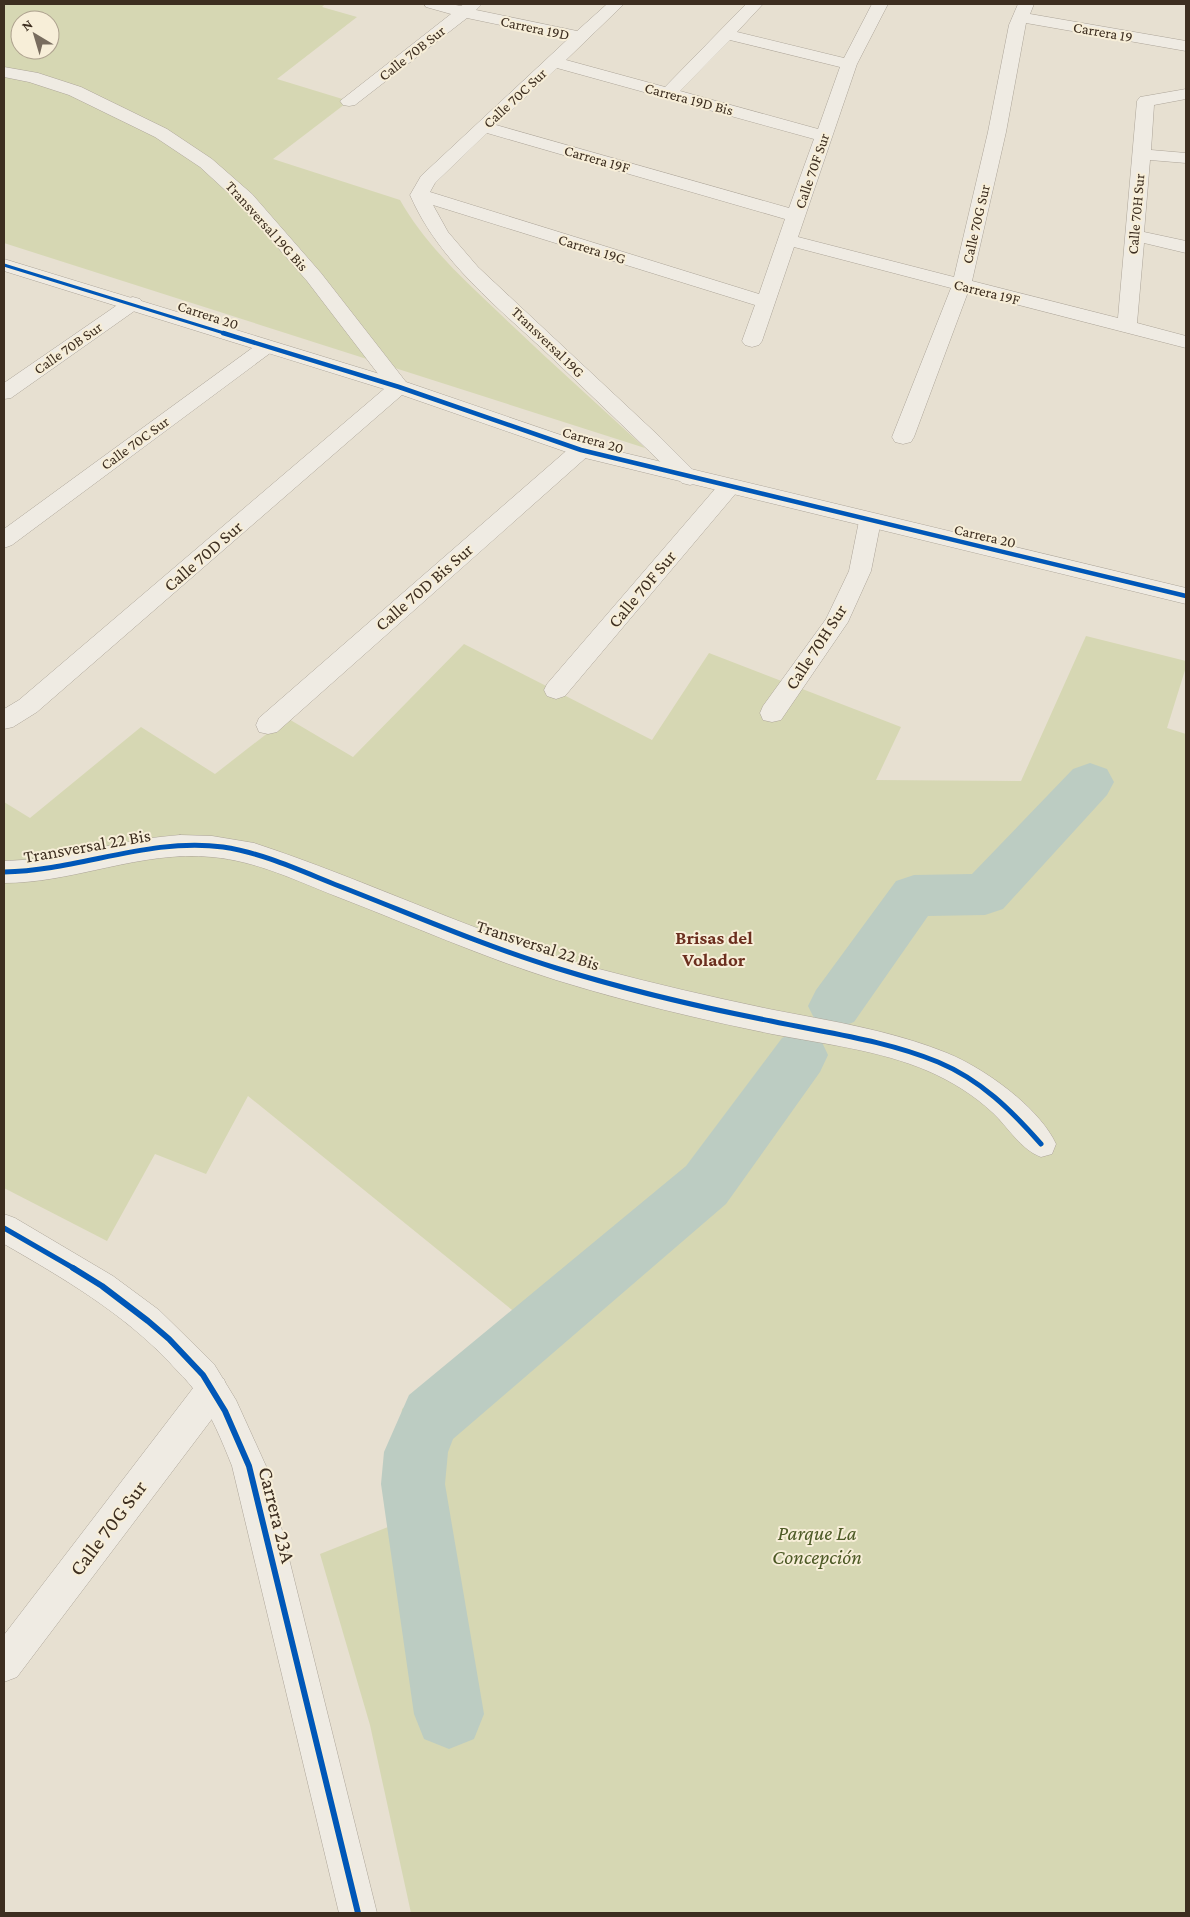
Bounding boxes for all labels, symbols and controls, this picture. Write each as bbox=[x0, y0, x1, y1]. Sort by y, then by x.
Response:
north arrow bbox=[10, 10, 60, 60]
street label: Carrera 19D bbox=[499, 13, 571, 43]
text: N bbox=[18, 15, 36, 34]
street label: Carrera 19 bbox=[1072, 19, 1134, 45]
street label: Calle 70B Sur bbox=[376, 22, 449, 84]
street label: Calle 70C Sur bbox=[480, 64, 550, 131]
street label: Carrera 19D Bis bbox=[643, 80, 735, 119]
street label: Calle 70F Sur bbox=[792, 131, 833, 211]
street label: Carrera 19F bbox=[562, 142, 632, 176]
street label: Calle 70H Sur bbox=[1124, 172, 1148, 255]
street label: Transversal 19G Bis bbox=[223, 178, 312, 274]
street label: Calle 70G Sur bbox=[959, 182, 993, 265]
street label: Carrera 19G bbox=[556, 231, 628, 267]
street label: Carrera 19F bbox=[952, 276, 1022, 308]
street label: Carrera 20 bbox=[176, 298, 240, 332]
street label: Transversal 19G bbox=[509, 303, 587, 381]
street label: Calle 70B Sur bbox=[31, 318, 106, 377]
street label: Calle 70C Sur bbox=[98, 413, 173, 473]
street label: Carrera 20 bbox=[560, 424, 626, 456]
street label: Calle 70D Sur bbox=[160, 516, 247, 596]
street label: Carrera 20 bbox=[952, 521, 1018, 551]
street label: Calle 70D Bis Sur bbox=[371, 539, 477, 635]
street label: Calle 70F Sur bbox=[604, 546, 680, 632]
street label: Calle 70H Sur bbox=[781, 600, 851, 693]
street label: Transversal 22 Bis bbox=[22, 825, 152, 867]
street label: Transversal 22 Bis bbox=[474, 916, 602, 974]
district label: Brisas del Volador bbox=[675, 927, 753, 970]
street label: Carrera 23A bbox=[253, 1464, 301, 1566]
street label: Calle 70G Sur bbox=[64, 1475, 152, 1580]
park label: Parque La Concepción bbox=[772, 1521, 862, 1569]

